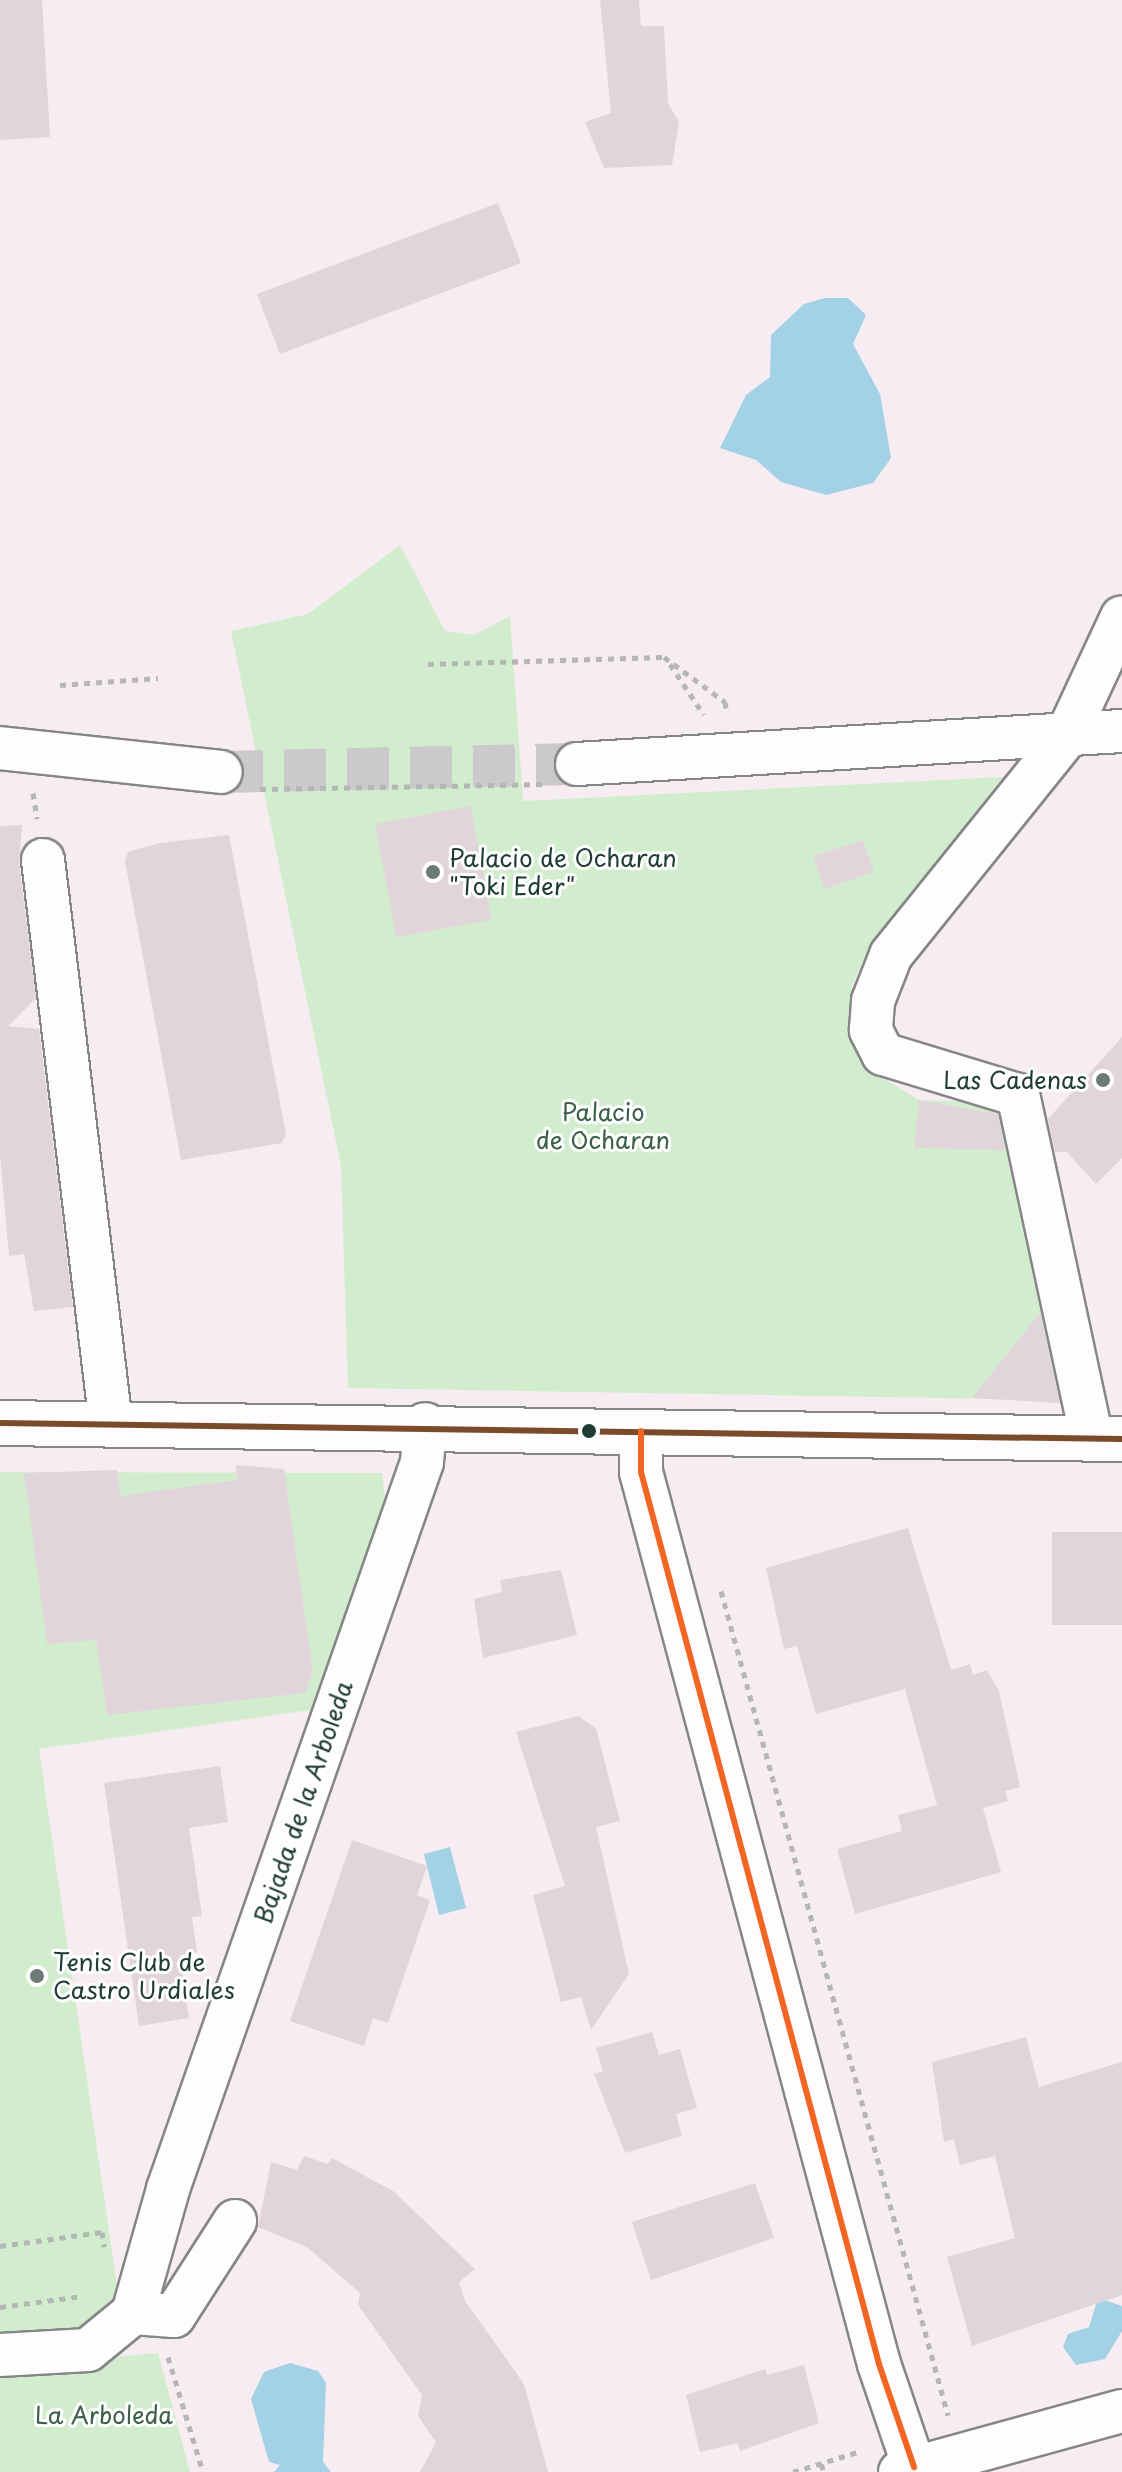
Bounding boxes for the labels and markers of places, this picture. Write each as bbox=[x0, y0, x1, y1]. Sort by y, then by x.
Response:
place label: Palacio de Ocharan "Toki Eder" bbox=[449, 844, 675, 900]
marker: Palacio de Ocharan "Toki Eder" bbox=[424, 863, 442, 881]
place label: Las Cadenas bbox=[942, 1066, 1087, 1094]
marker: Las Cadenas bbox=[1094, 1071, 1112, 1089]
unlabelled marker bbox=[581, 1423, 597, 1439]
place label: Tenis Club de Castro Urdiales bbox=[53, 1948, 235, 2004]
marker: Tenis Club de Castro Urdiales bbox=[28, 1967, 46, 1985]

